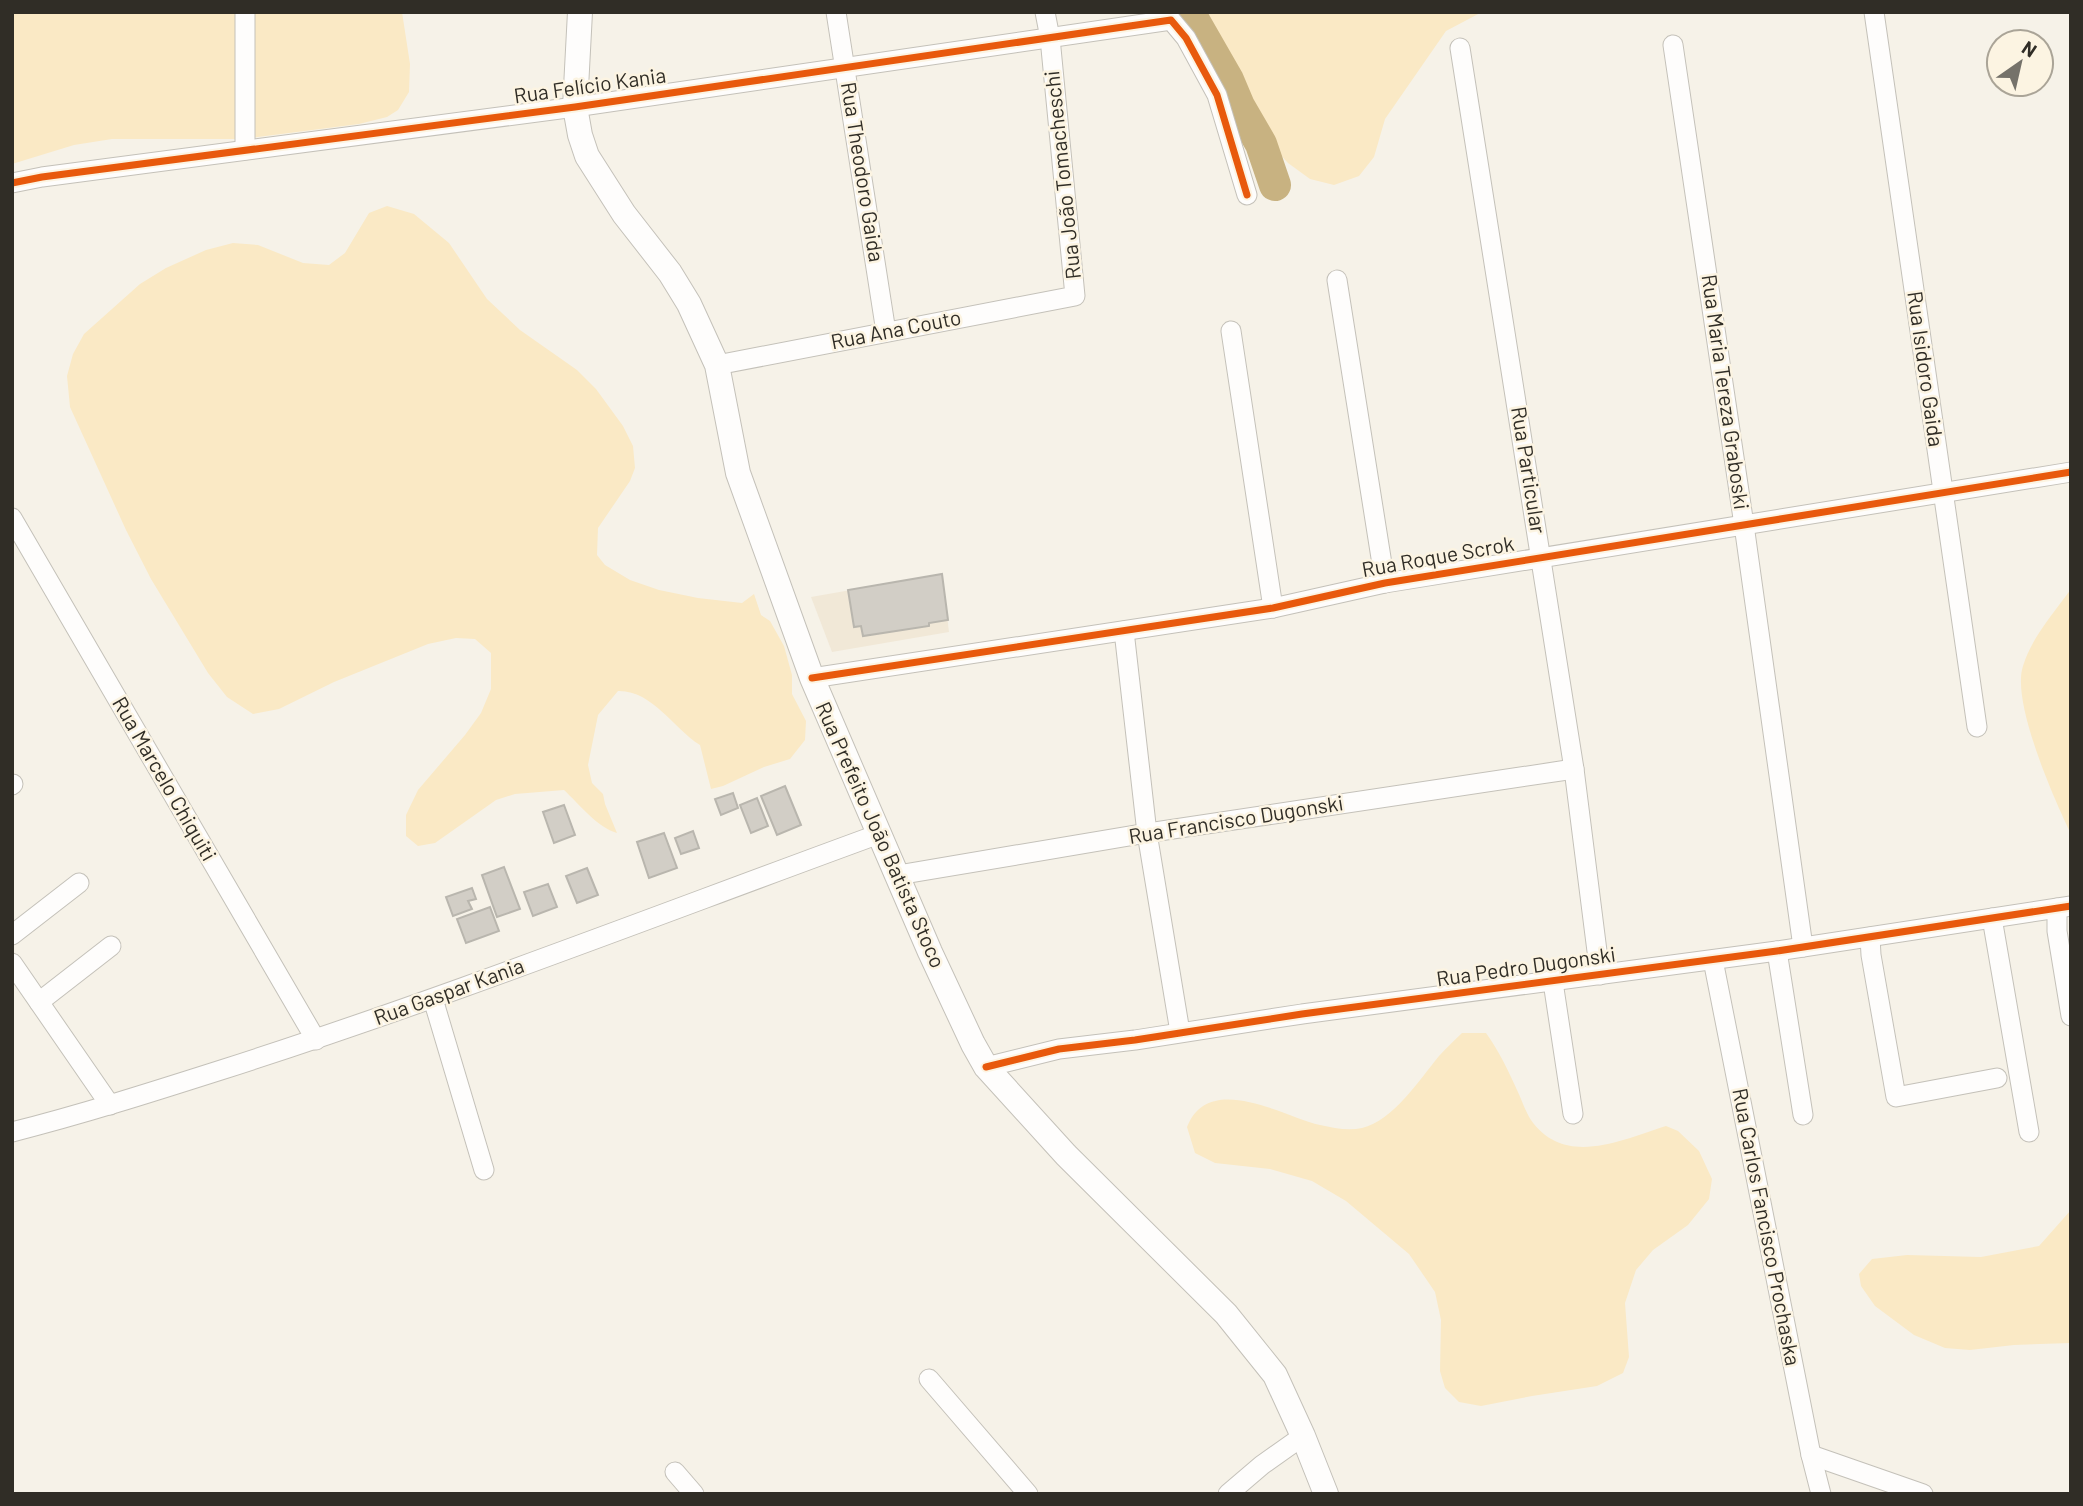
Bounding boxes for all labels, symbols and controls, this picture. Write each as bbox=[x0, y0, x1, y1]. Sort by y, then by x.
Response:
north arrow bbox=[1985, 28, 2055, 98]
text: N bbox=[2018, 35, 2041, 62]
street label: Rua Felício Kania bbox=[512, 61, 668, 108]
street label: Rua João Tomacheschi bbox=[1038, 70, 1085, 281]
street label: Rua Theodoro Gaida bbox=[837, 80, 890, 264]
street label: Rua Maria Tereza Graboski bbox=[1698, 273, 1755, 511]
street label: Rua Isidoro Gaida bbox=[1903, 289, 1950, 448]
street label: Rua Ana Couto bbox=[828, 304, 963, 353]
street label: Rua Particular bbox=[1507, 404, 1552, 536]
street label: Rua Roque Scrok bbox=[1360, 530, 1516, 581]
street label: Rua Marcelo Chiquiti bbox=[108, 692, 222, 865]
street label: Rua Prefeito João Batista Stoco bbox=[811, 698, 951, 971]
street label: Rua Francisco Dugonski bbox=[1127, 789, 1345, 848]
street label: Rua Pedro Dugonski bbox=[1435, 941, 1617, 990]
street label: Rua Gaspar Kania bbox=[370, 952, 527, 1029]
street label: Rua Carlos Fancisco Prochaska bbox=[1728, 1086, 1807, 1368]

